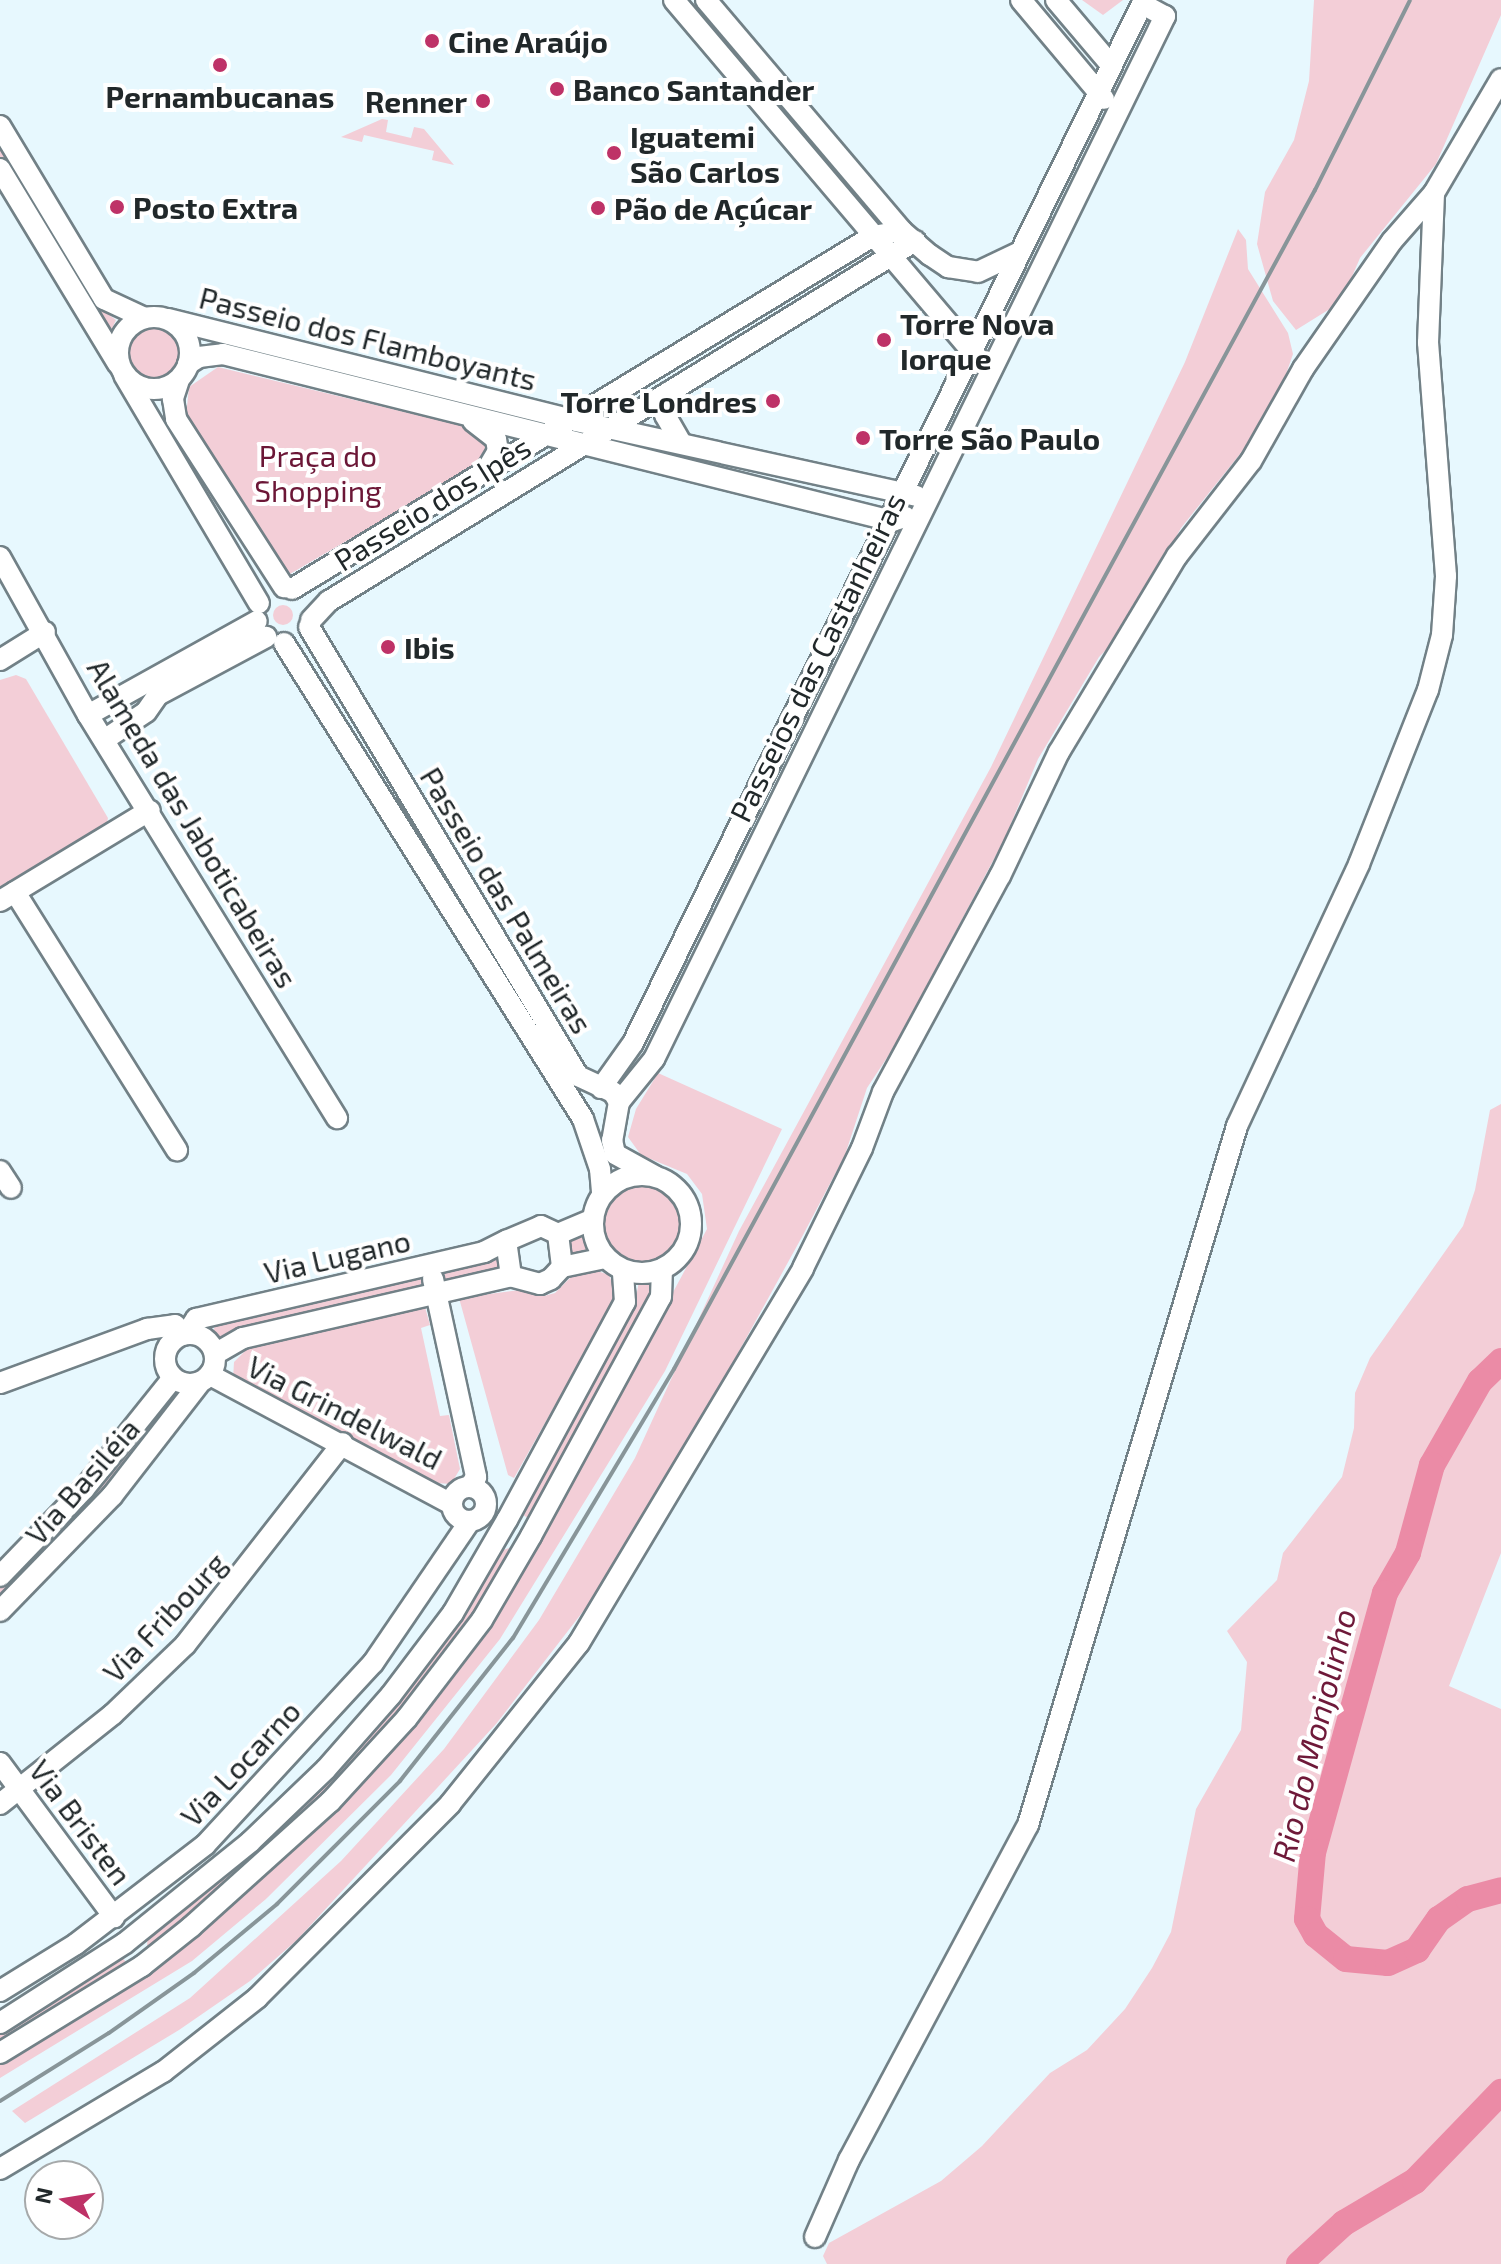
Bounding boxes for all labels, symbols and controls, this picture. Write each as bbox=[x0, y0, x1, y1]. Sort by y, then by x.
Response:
place label: Cine Araújo bbox=[448, 23, 609, 59]
marker: Cine Araújo bbox=[423, 32, 441, 50]
marker: Pernambucanas bbox=[211, 56, 229, 74]
place label: Banco Santander bbox=[573, 71, 814, 107]
place label: Pernambucanas bbox=[106, 78, 334, 114]
marker: Banco Santander bbox=[548, 80, 566, 98]
place label: Renner bbox=[365, 83, 467, 119]
marker: Renner bbox=[474, 92, 492, 110]
place label: Iguatemi São Carlos bbox=[630, 118, 780, 188]
marker: Iguatemi São Carlos bbox=[605, 144, 623, 162]
place label: Posto Extra bbox=[133, 189, 298, 225]
place label: Pão de Açúcar bbox=[614, 190, 813, 226]
marker: Posto Extra bbox=[108, 198, 126, 216]
marker: Pão de Açúcar bbox=[589, 199, 607, 217]
street label: Passeio dos Flamboyants bbox=[196, 279, 540, 397]
place label: Torre Nova Iorque bbox=[900, 305, 1054, 376]
marker: Torre Nova Iorque bbox=[875, 331, 893, 349]
place label: Torre Londres bbox=[560, 383, 757, 419]
marker: Torre Londres bbox=[764, 392, 782, 410]
place label: Torre São Paulo bbox=[879, 420, 1100, 456]
street label: Passeio dos Ipês bbox=[327, 428, 537, 578]
marker: Torre São Paulo bbox=[854, 429, 872, 447]
park label: Praça do Shopping bbox=[254, 437, 382, 508]
street label: Passeios das Castanheiras bbox=[722, 487, 912, 827]
place label: Ibis bbox=[404, 629, 455, 665]
marker: Ibis bbox=[379, 638, 397, 656]
street label: Alameda das Jaboticabeiras bbox=[80, 652, 306, 994]
street label: Passeio das Palmeiras bbox=[413, 760, 601, 1040]
street label: Via Lugano bbox=[260, 1222, 414, 1290]
street label: Via Grindelwald bbox=[242, 1347, 448, 1477]
street label: Via Basiléia bbox=[17, 1410, 147, 1552]
street label: Via Fribourg bbox=[95, 1545, 233, 1689]
water label: Rio do Monjolinho bbox=[1263, 1605, 1363, 1865]
street label: Via Locarno bbox=[173, 1693, 307, 1833]
street label: Via Bristen bbox=[22, 1752, 140, 1892]
north arrow bbox=[24, 2160, 104, 2240]
text: N bbox=[28, 2185, 57, 2206]

